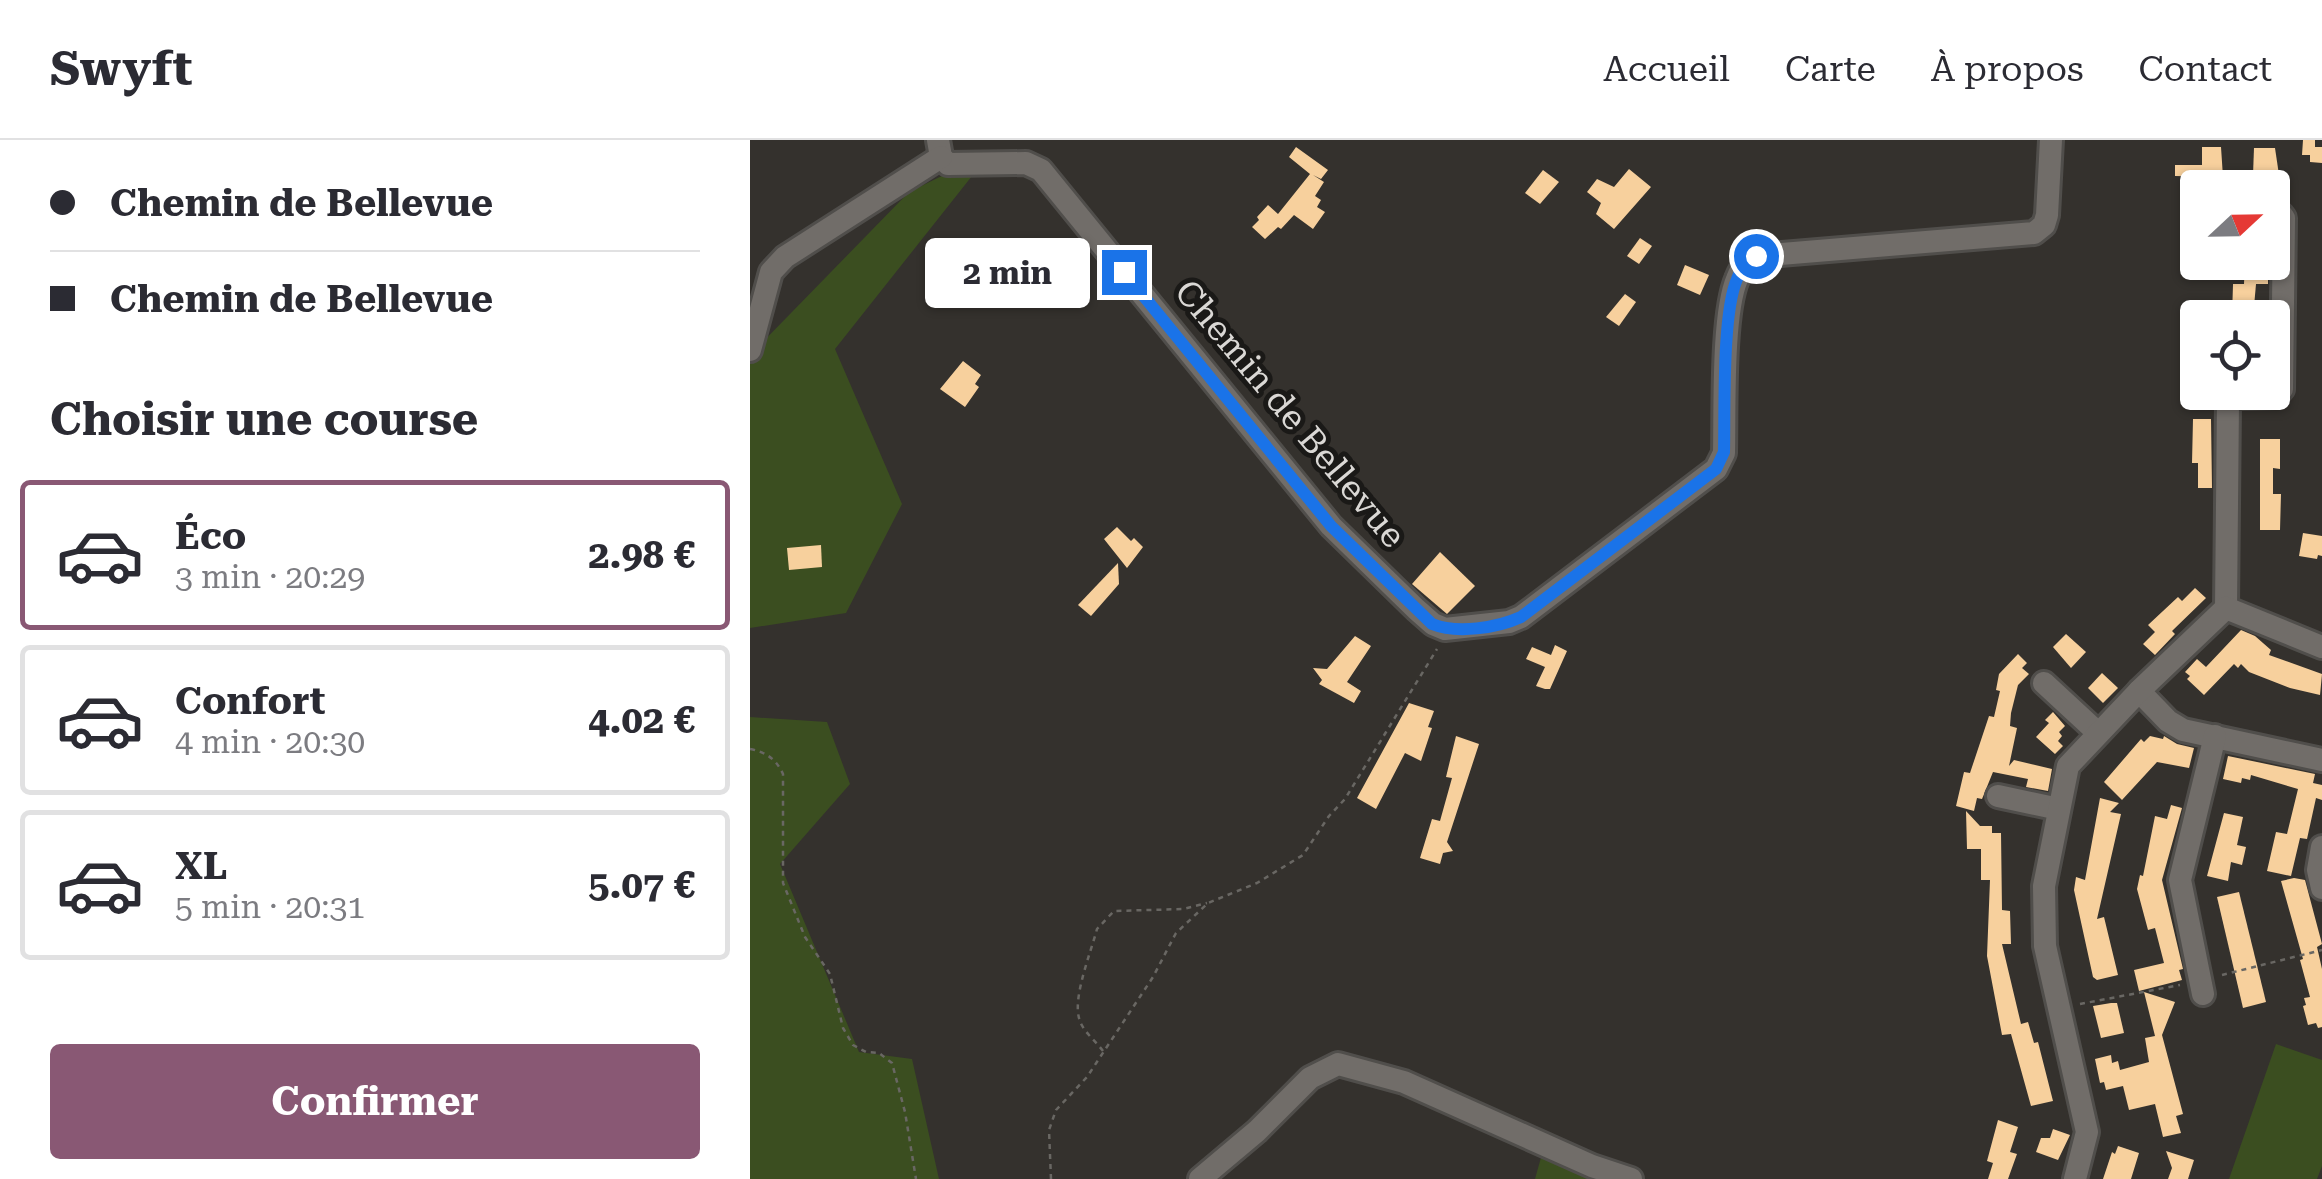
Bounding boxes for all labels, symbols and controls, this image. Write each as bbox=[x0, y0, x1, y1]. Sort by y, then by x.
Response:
text: Swyft bbox=[50, 41, 193, 97]
text: Accueil bbox=[1603, 49, 1730, 90]
text: Carte bbox=[1785, 49, 1876, 90]
text: À propos bbox=[1931, 49, 2084, 90]
text: Contact bbox=[2139, 49, 2272, 90]
north arrow bbox=[2180, 170, 2290, 280]
map controls bbox=[2180, 170, 2290, 410]
text: Chemin de Bellevue bbox=[110, 181, 493, 225]
route start bbox=[1734, 234, 1779, 279]
callout: 2 min bbox=[924, 237, 1089, 307]
route end bbox=[1102, 250, 1147, 295]
text: 2 min bbox=[963, 254, 1052, 292]
street label: Chemin de Bellevue bbox=[1166, 272, 1414, 556]
text: Chemin de Bellevue bbox=[110, 277, 493, 321]
button: locate bbox=[2180, 300, 2290, 410]
text: Choisir une course bbox=[50, 393, 478, 446]
icon: car bbox=[55, 510, 145, 600]
text: Éco bbox=[175, 514, 246, 558]
text: 2.98 € bbox=[588, 533, 695, 577]
text: 3 min · 20:29 bbox=[175, 558, 365, 596]
icon: car bbox=[55, 675, 145, 765]
text: Confort bbox=[175, 679, 325, 723]
text: 4.02 € bbox=[588, 698, 695, 742]
text: 4 min · 20:30 bbox=[175, 723, 365, 761]
icon: car bbox=[55, 840, 145, 930]
text: XL bbox=[175, 844, 227, 888]
text: 5.07 € bbox=[588, 863, 695, 907]
text: 5 min · 20:31 bbox=[175, 888, 365, 926]
button: Confirmer bbox=[50, 1044, 700, 1159]

